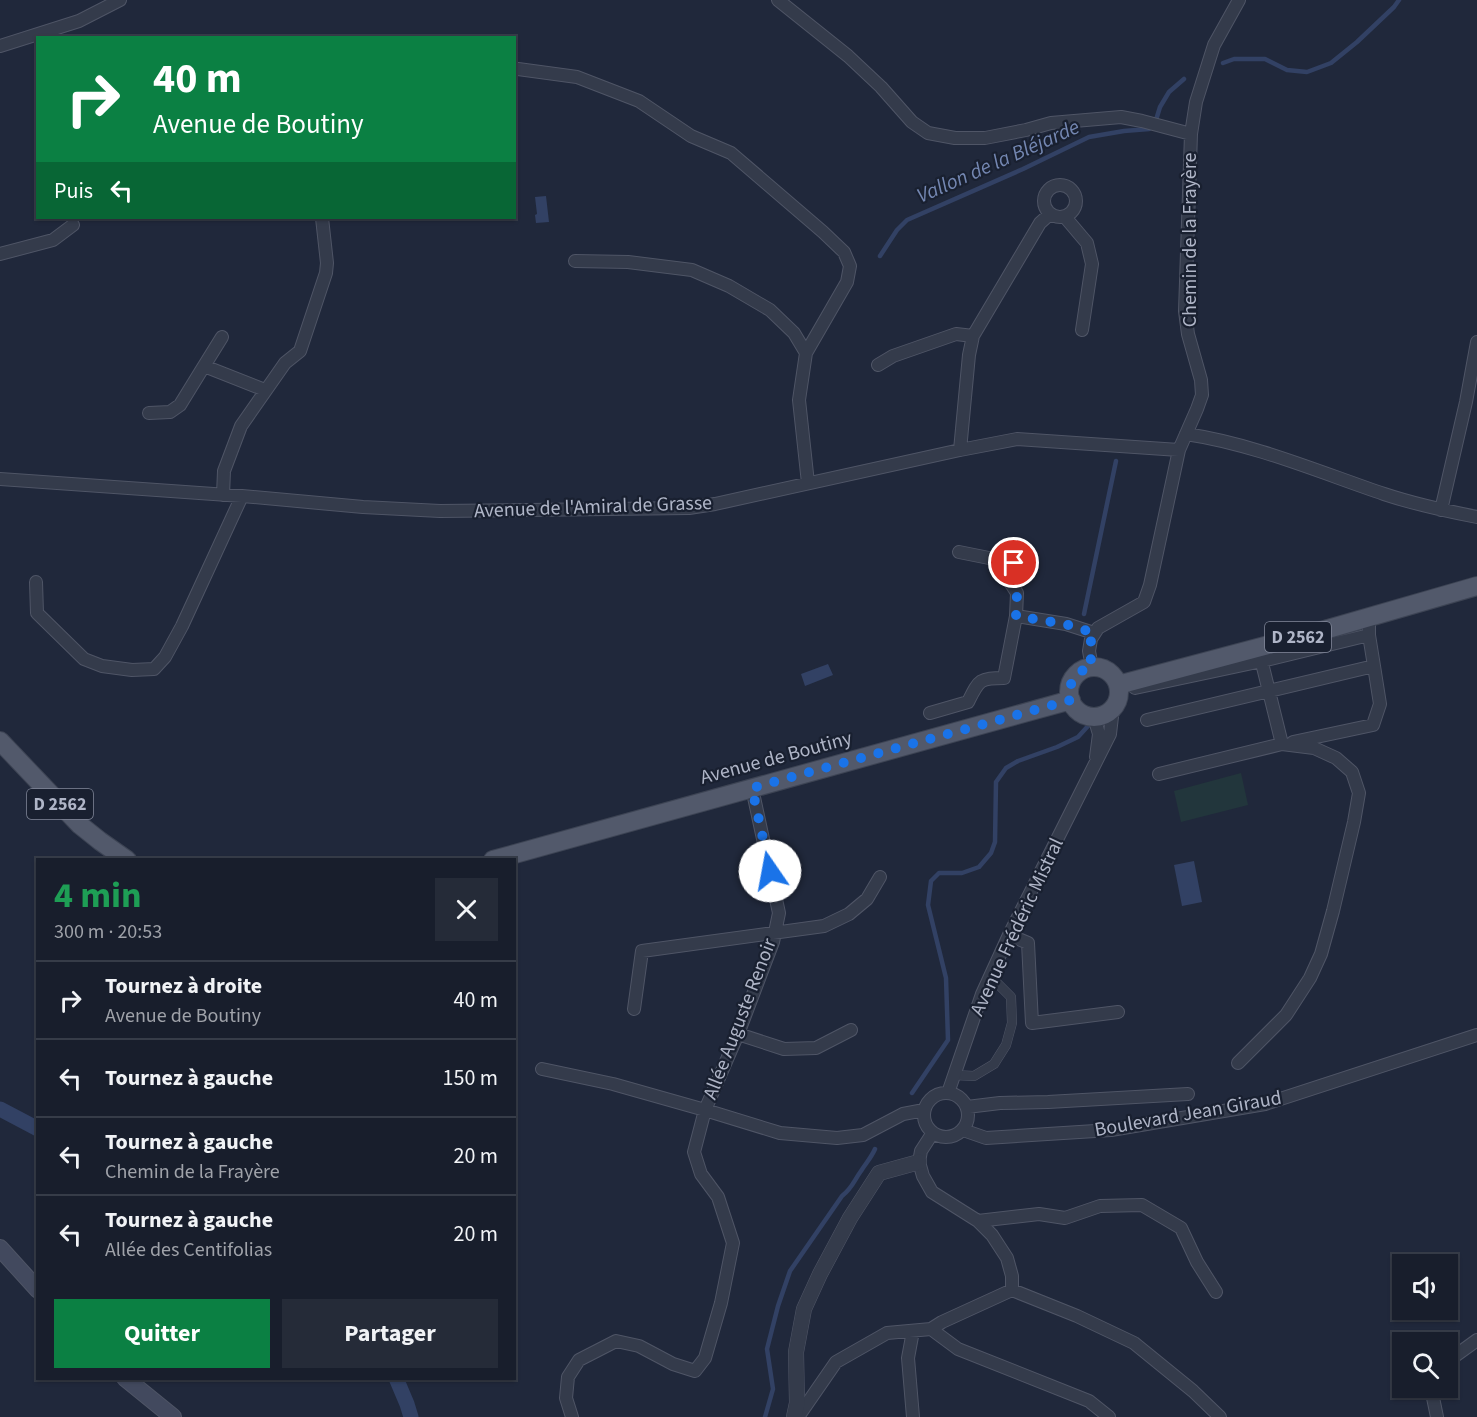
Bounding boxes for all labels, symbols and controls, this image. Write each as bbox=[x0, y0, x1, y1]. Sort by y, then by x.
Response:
text: 40 m bbox=[153, 49, 242, 109]
icon: right bbox=[54, 60, 132, 138]
text: Avenue de Boutiny bbox=[153, 105, 364, 144]
water label: Vallon de la Bléjarde bbox=[912, 112, 1084, 210]
street label: Chemin de la Frayère bbox=[1176, 153, 1204, 327]
icon: left bbox=[105, 174, 138, 207]
text: Puis bbox=[54, 175, 93, 207]
street label: Avenue de l'Amiral de Grasse bbox=[473, 489, 713, 525]
pin bbox=[988, 537, 1039, 588]
icon: arrive bbox=[997, 546, 1030, 579]
road number: D 2562 bbox=[1265, 622, 1331, 652]
street label: Avenue de Boutiny bbox=[697, 724, 856, 792]
road number: D 2562 bbox=[27, 789, 93, 819]
street label: Avenue Frédéric Mistral bbox=[963, 833, 1071, 1021]
position arrow bbox=[738, 839, 802, 903]
text: 4 min bbox=[54, 870, 142, 921]
button: close bbox=[435, 878, 498, 941]
text: 300 m · 20:53 bbox=[54, 918, 162, 946]
street label: Allée Auguste Renoir bbox=[696, 934, 784, 1104]
text: Tournez à droite bbox=[105, 970, 262, 1002]
icon: right bbox=[54, 984, 87, 1017]
text: 40 m bbox=[453, 984, 498, 1016]
text: Avenue de Boutiny bbox=[105, 1002, 261, 1030]
icon: left bbox=[54, 1062, 87, 1095]
text: Tournez à gauche bbox=[105, 1062, 273, 1094]
text: 150 m bbox=[443, 1062, 498, 1094]
street label: Boulevard Jean Giraud bbox=[1092, 1084, 1284, 1144]
text: Tournez à gauche bbox=[105, 1126, 273, 1158]
icon: left bbox=[54, 1140, 87, 1173]
text: 20 m bbox=[453, 1140, 498, 1172]
text: Chemin de la Frayère bbox=[105, 1158, 280, 1186]
text: Tournez à gauche bbox=[105, 1204, 273, 1236]
icon: left bbox=[54, 1218, 87, 1251]
text: 20 m bbox=[453, 1218, 498, 1250]
text: Allée des Centifolias bbox=[105, 1236, 272, 1264]
map controls bbox=[1392, 1254, 1458, 1398]
button: sound bbox=[1392, 1254, 1458, 1320]
button: Quitter bbox=[54, 1299, 270, 1368]
button: Partager bbox=[282, 1299, 498, 1368]
button: search bbox=[1392, 1332, 1458, 1398]

